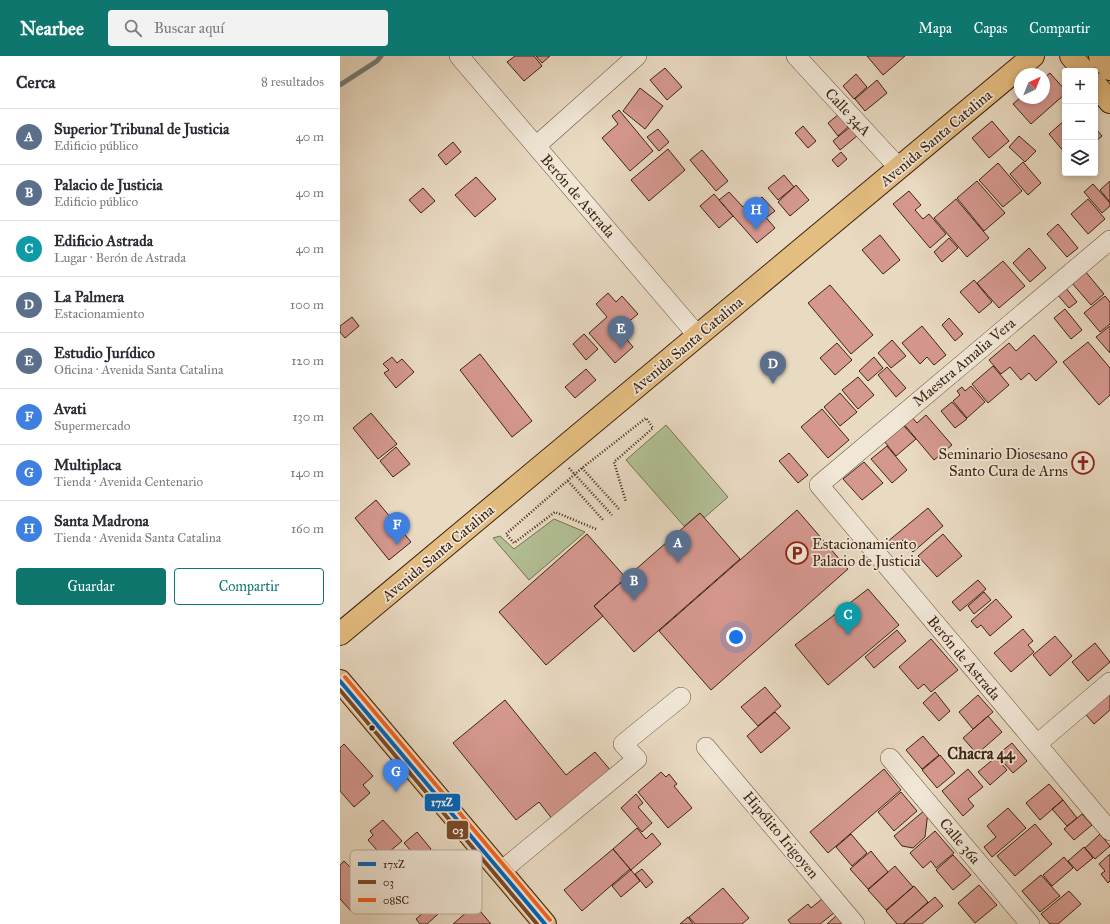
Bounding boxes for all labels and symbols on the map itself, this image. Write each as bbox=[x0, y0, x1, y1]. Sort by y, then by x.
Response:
north arrow bbox=[1014, 68, 1050, 104]
street label: Calle 34A bbox=[821, 84, 875, 140]
street label: Avenida Santa Catalina bbox=[876, 85, 996, 191]
street label: Berón de Astrada bbox=[537, 151, 619, 242]
pin: H bbox=[743, 197, 769, 230]
street label: Avenida Santa Catalina bbox=[627, 292, 747, 398]
street label: Maestra Amalia Vera bbox=[909, 313, 1019, 410]
pin: E bbox=[608, 316, 634, 349]
pin: D bbox=[760, 351, 786, 384]
place label: Seminario Diosesano Santo Cura de Arns bbox=[939, 445, 1068, 480]
church icon: Seminario Diosesano Santo Cura de Arns bbox=[1070, 450, 1096, 476]
street label: Avenida Santa Catalina bbox=[378, 500, 498, 606]
pin: F bbox=[384, 512, 410, 545]
pin: A bbox=[665, 530, 691, 563]
place label: Estacionamiento Palacio de Justicia bbox=[812, 535, 921, 571]
parking icon: Estacionamiento Palacio de Justicia bbox=[784, 540, 810, 566]
pin: B bbox=[621, 568, 647, 601]
pin: C bbox=[835, 602, 861, 635]
street label: Berón de Astrada bbox=[924, 612, 1005, 704]
your location bbox=[726, 627, 746, 647]
unlabelled marker bbox=[367, 723, 377, 733]
district label: Chacra 44 bbox=[947, 744, 1016, 764]
pin: G bbox=[383, 759, 409, 792]
street label: Hipólito Irigoyen bbox=[739, 788, 823, 882]
line badge: 17xZ bbox=[424, 793, 461, 812]
text: 17xZ bbox=[431, 796, 453, 809]
street label: Calle 36a bbox=[936, 814, 985, 868]
line badge: 03 bbox=[446, 820, 469, 840]
text: 03 bbox=[453, 824, 463, 838]
legend bbox=[350, 850, 482, 914]
text: 17xZ bbox=[383, 858, 405, 871]
text: 03 bbox=[383, 876, 394, 889]
text: 08SC bbox=[383, 894, 409, 907]

